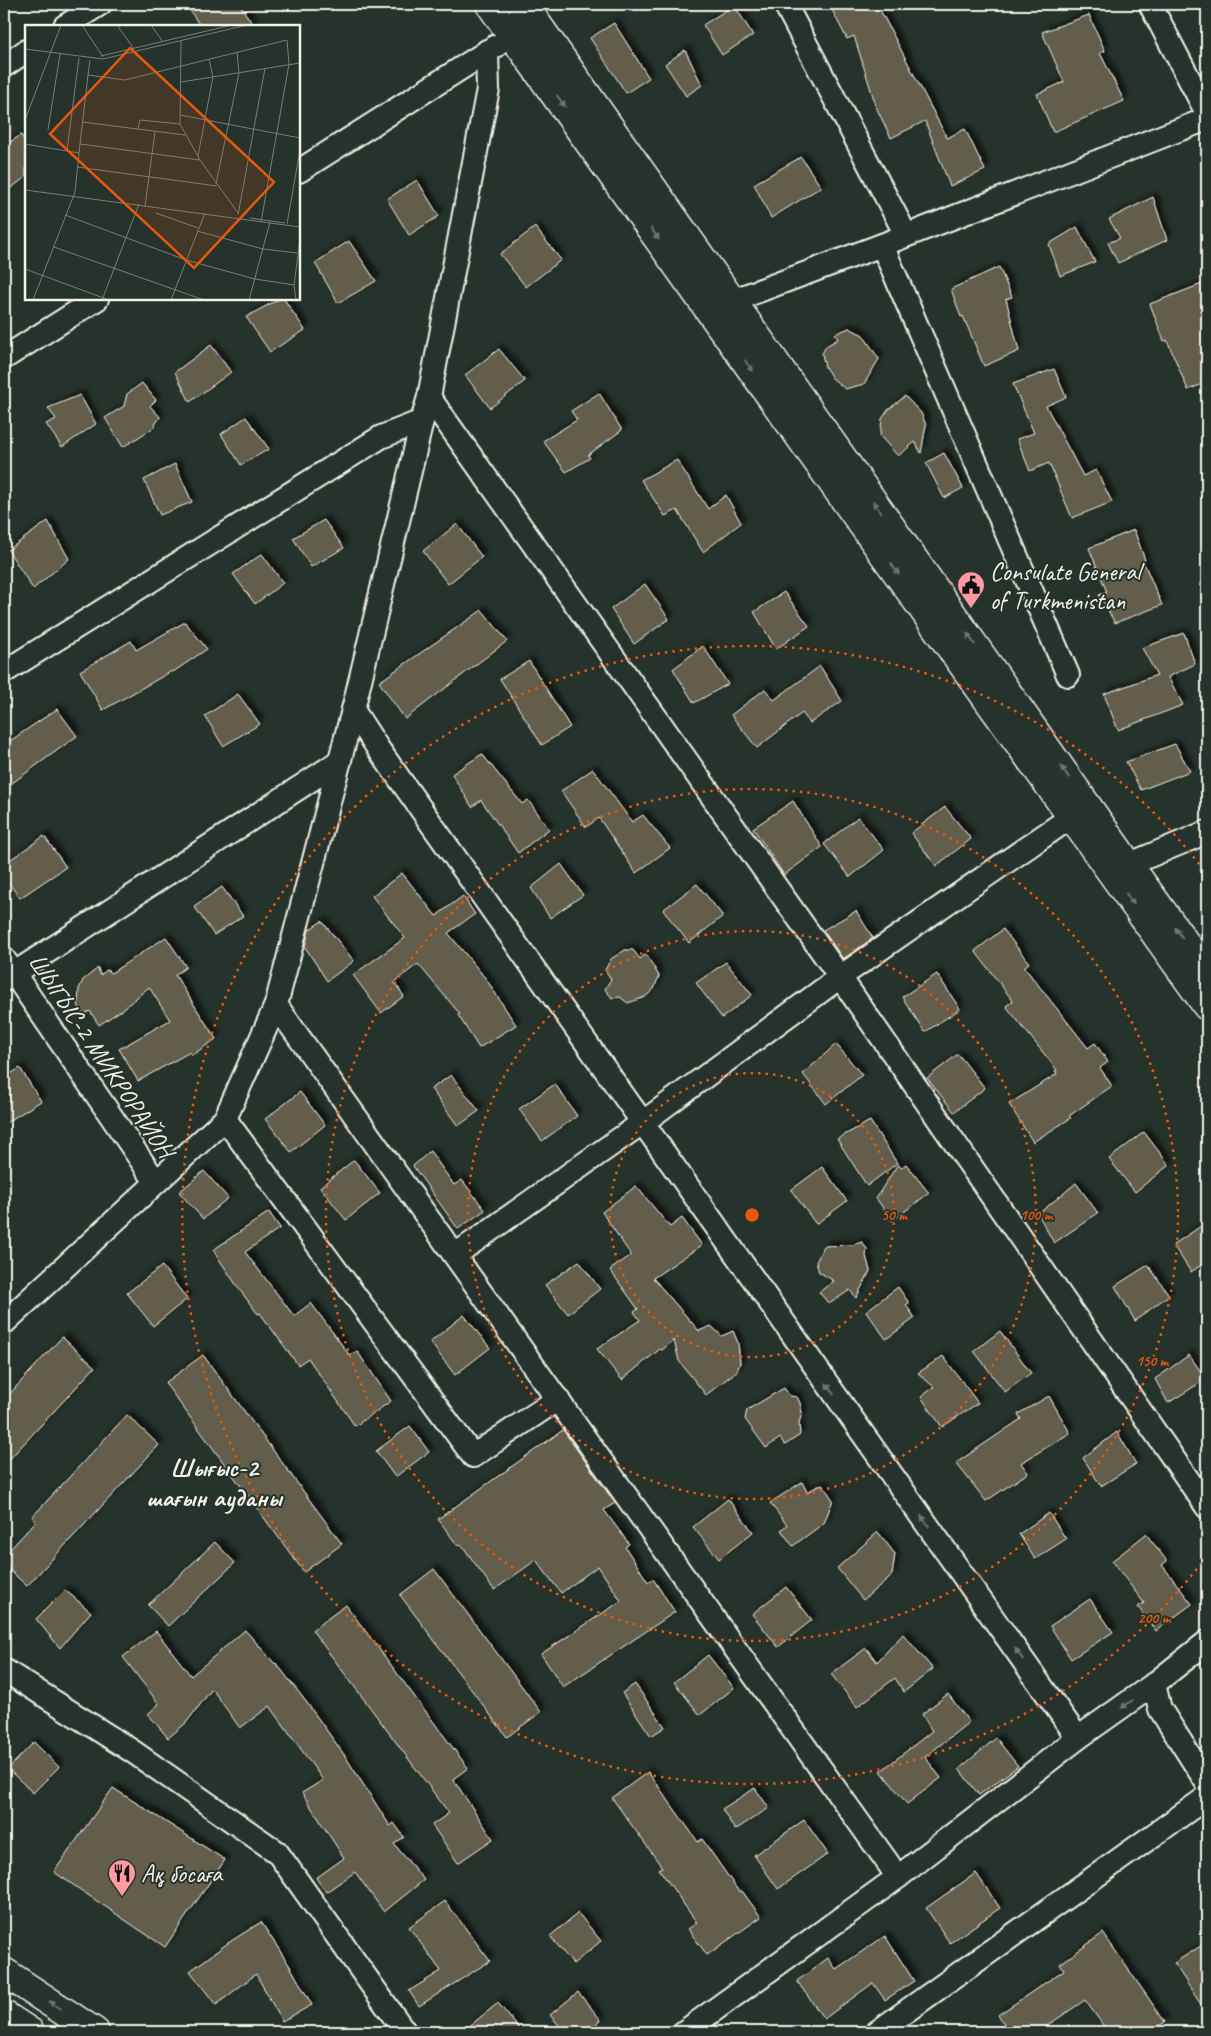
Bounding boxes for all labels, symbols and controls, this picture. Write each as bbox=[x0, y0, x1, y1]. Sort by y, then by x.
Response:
inset map bbox=[25, 25, 300, 300]
one-way arrow bbox=[556, 94, 566, 108]
one-way arrow bbox=[650, 227, 660, 240]
one-way arrow bbox=[744, 359, 754, 373]
one-way arrow bbox=[872, 500, 882, 514]
place label: Consulate General of Turkmenistan bbox=[990, 556, 1145, 617]
one-way arrow bbox=[890, 562, 900, 576]
public building icon: Consulate General of Turkmenistan bbox=[956, 570, 986, 609]
one-way arrow bbox=[966, 632, 976, 646]
one-way arrow bbox=[1060, 765, 1070, 779]
one-way arrow bbox=[1125, 892, 1135, 906]
one-way arrow bbox=[1173, 927, 1184, 940]
street label: ШЫГЫС-2 МИКРОРАЙОН bbox=[21, 947, 184, 1167]
centre of rings bbox=[743, 1206, 761, 1224]
text: 50 m bbox=[881, 1206, 908, 1225]
text: 100 m bbox=[1020, 1206, 1054, 1225]
text: 150 m bbox=[1136, 1352, 1170, 1371]
one-way arrow bbox=[825, 1383, 836, 1396]
district label: Шығыс-2 шағын ауданы bbox=[146, 1451, 284, 1514]
one-way arrow bbox=[920, 1515, 930, 1528]
text: 200 m bbox=[1138, 1609, 1172, 1628]
one-way arrow bbox=[1013, 1648, 1024, 1661]
one-way arrow bbox=[1120, 1699, 1134, 1709]
restaurant icon: Ақ босаға bbox=[107, 1858, 137, 1897]
place label: Ақ босаға bbox=[141, 1858, 224, 1890]
one-way arrow bbox=[48, 2000, 61, 2010]

